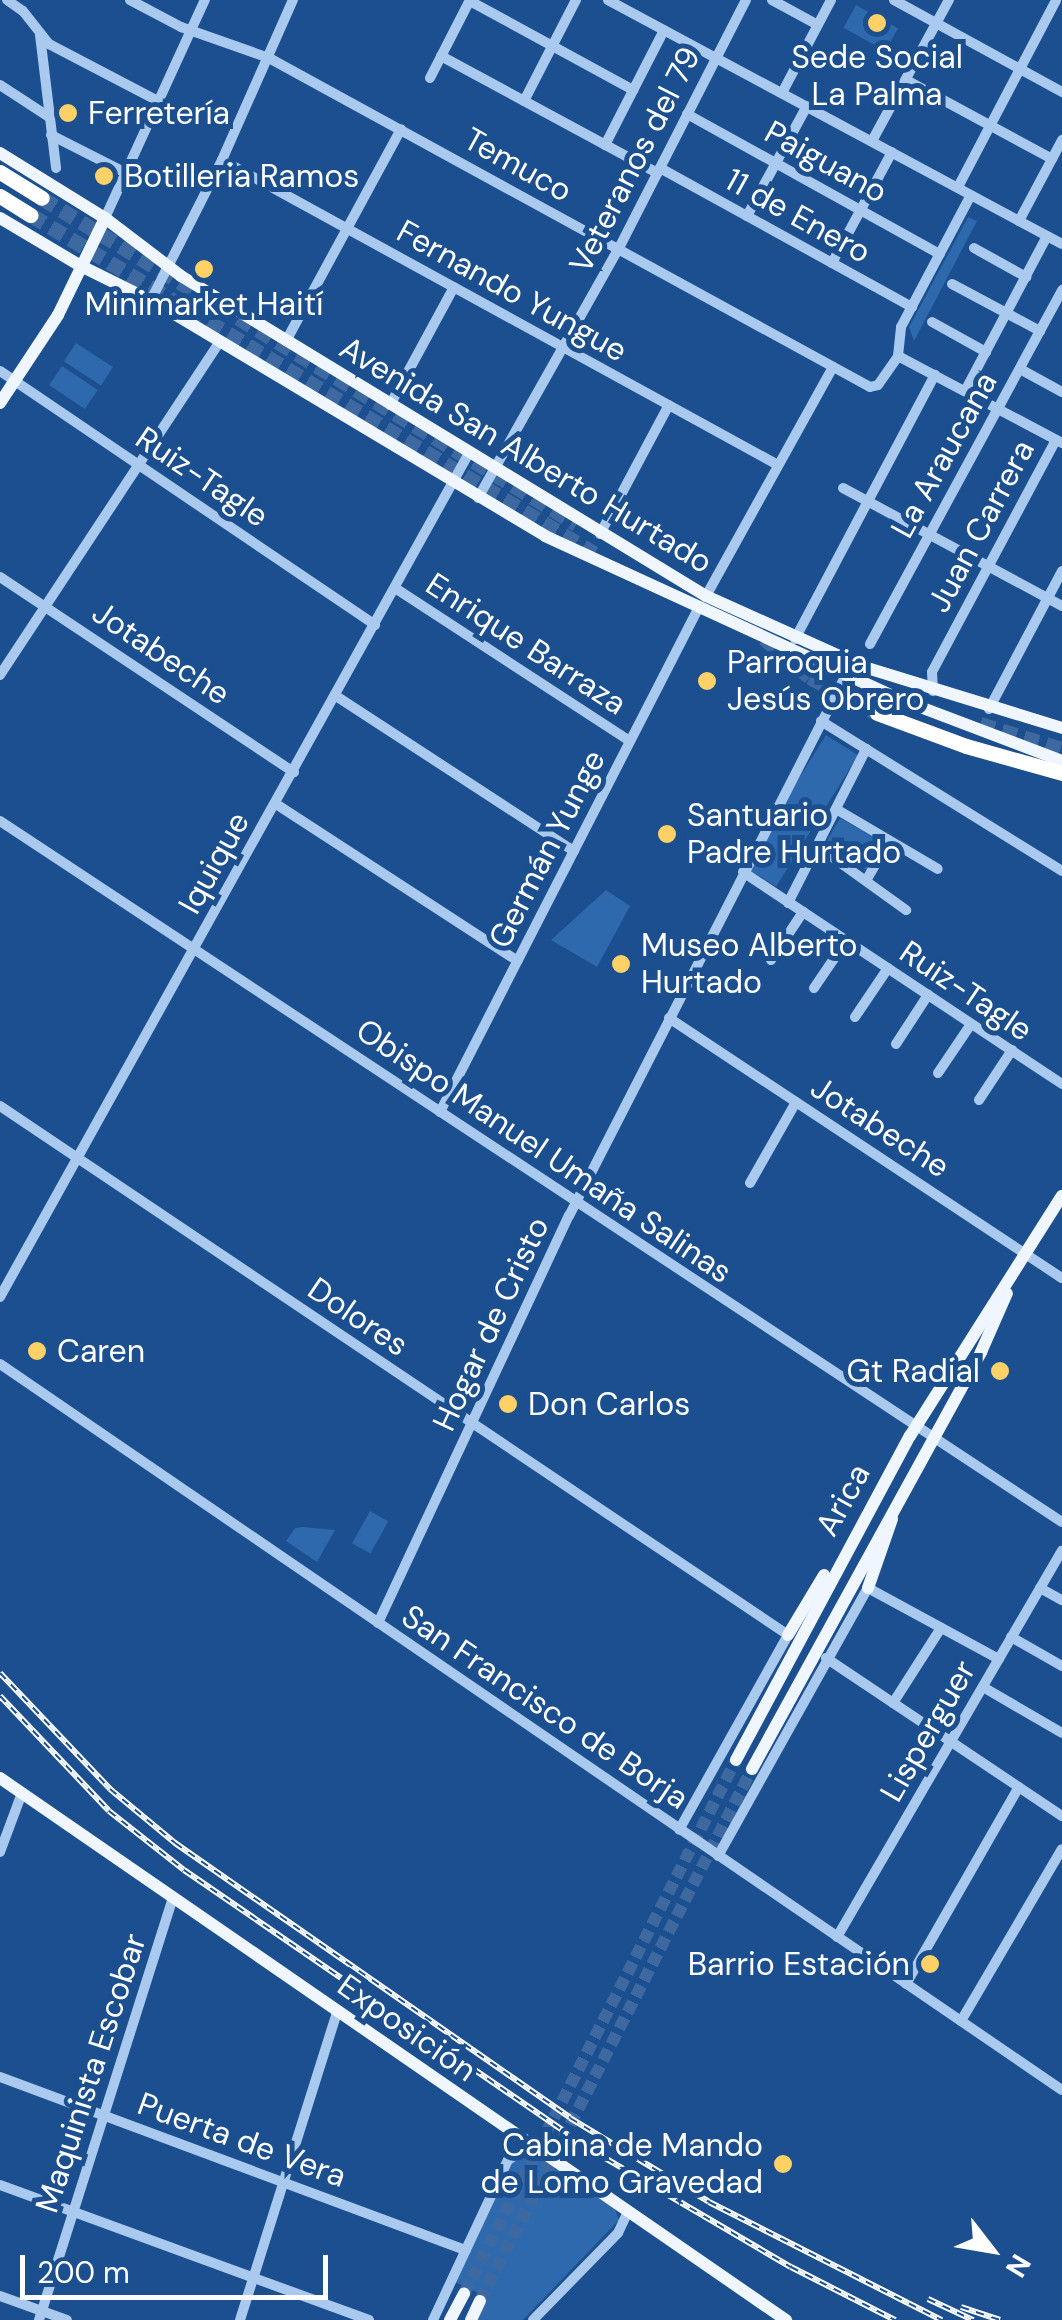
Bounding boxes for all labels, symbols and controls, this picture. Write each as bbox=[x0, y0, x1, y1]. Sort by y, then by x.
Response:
marker: Sede Social La Palma bbox=[866, 12, 888, 34]
place label: Sede Social La Palma bbox=[791, 39, 963, 114]
street label: Veteranos del 79 bbox=[561, 41, 709, 279]
place label: Ferretería bbox=[88, 94, 230, 132]
marker: Ferretería bbox=[57, 102, 79, 124]
street label: Paiguano bbox=[758, 113, 894, 211]
street label: Temuco bbox=[457, 120, 579, 210]
place label: Botilleria Ramos bbox=[124, 157, 359, 195]
street label: 11 de Enero bbox=[719, 160, 877, 272]
marker: Botilleria Ramos bbox=[93, 165, 115, 187]
street label: Fernando Yungue bbox=[390, 212, 634, 370]
marker: Minimarket Haití bbox=[193, 258, 215, 280]
place label: Minimarket Haití bbox=[85, 285, 323, 323]
street label: Avenida San Alberto Hurtado bbox=[333, 328, 719, 582]
street label: La Araucana bbox=[883, 366, 1005, 544]
street label: Ruiz-Tagle bbox=[128, 419, 276, 535]
street label: Juan Carrera bbox=[920, 433, 1042, 619]
street label: Enrique Barraza bbox=[419, 565, 633, 723]
street label: Jotabeche bbox=[85, 593, 237, 713]
place label: Parroquia Jesús Obrero bbox=[727, 644, 925, 719]
marker: Parroquia Jesús Obrero bbox=[696, 670, 718, 692]
street label: Germán Yunge bbox=[481, 744, 613, 954]
place label: Santuario Padre Hurtado bbox=[687, 797, 901, 872]
street label: Iquique bbox=[171, 806, 257, 920]
marker: Santuario Padre Hurtado bbox=[656, 823, 678, 845]
place label: Museo Alberto Hurtado bbox=[641, 927, 857, 1002]
street label: Ruiz-Tagle bbox=[892, 933, 1040, 1049]
marker: Museo Alberto Hurtado bbox=[610, 953, 632, 975]
street label: Obispo Manuel Umaña Salinas bbox=[349, 1011, 739, 1291]
street label: Jotabeche bbox=[804, 1068, 956, 1186]
street label: Hogar de Cristo bbox=[425, 1211, 557, 1437]
street label: Dolores bbox=[301, 1270, 415, 1364]
place label: Caren bbox=[57, 1332, 145, 1370]
marker: Caren bbox=[26, 1340, 48, 1362]
place label: Gt Radial bbox=[846, 1352, 980, 1390]
marker: Gt Radial bbox=[989, 1360, 1011, 1382]
place label: Don Carlos bbox=[528, 1385, 690, 1423]
marker: Don Carlos bbox=[497, 1393, 519, 1415]
street label: Arica bbox=[808, 1457, 878, 1543]
street label: San Francisco de Borja bbox=[394, 1597, 696, 1817]
street label: Lisperguer bbox=[872, 1654, 984, 1808]
street label: Maquinista Escobar bbox=[28, 1929, 154, 2217]
place label: Barrio Estación bbox=[688, 1945, 910, 1983]
marker: Barrio Estación bbox=[919, 1953, 941, 1975]
street label: Exposición bbox=[330, 1966, 484, 2090]
street label: Puerta de Vera bbox=[133, 2085, 351, 2195]
place label: Cabina de Mando de Lomo Gravedad bbox=[480, 2127, 763, 2202]
marker: Cabina de Mando de Lomo Gravedad bbox=[772, 2153, 794, 2175]
north arrow bbox=[942, 2200, 1042, 2300]
scale bar bbox=[25, 2235, 332, 2297]
text: N bbox=[997, 2247, 1039, 2284]
text: 200 m bbox=[37, 2253, 130, 2292]

